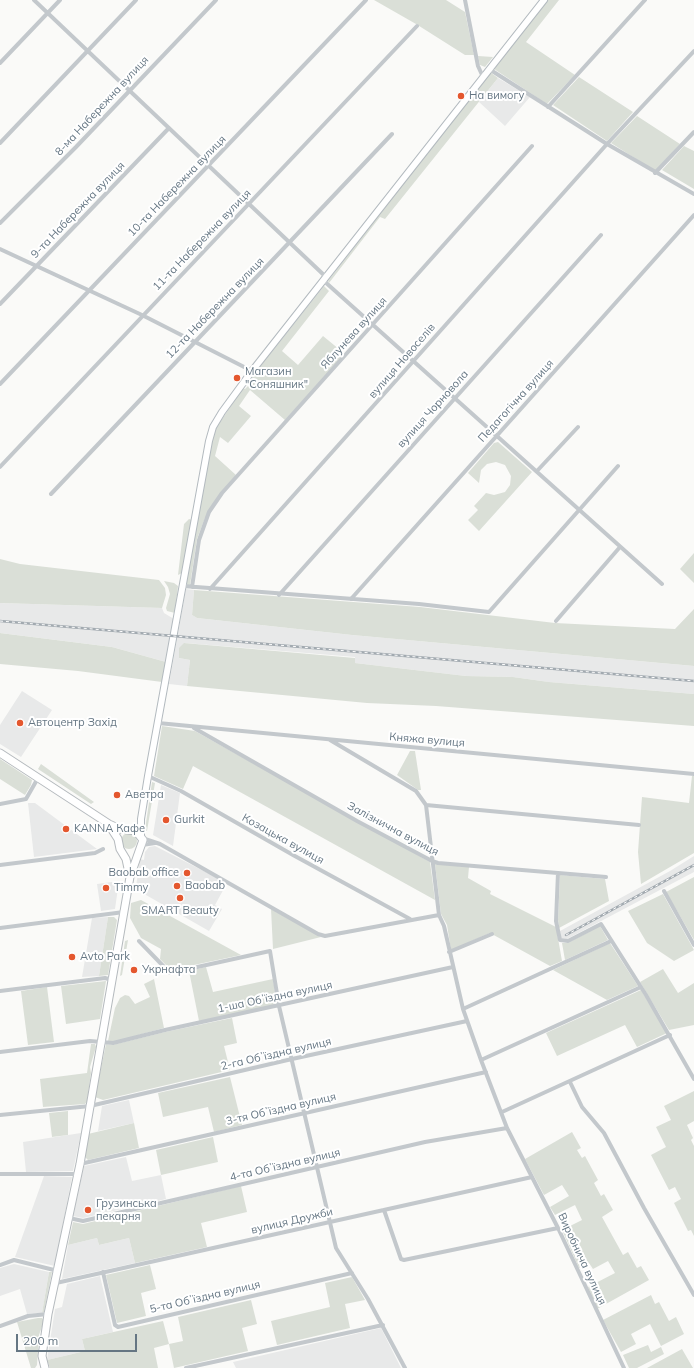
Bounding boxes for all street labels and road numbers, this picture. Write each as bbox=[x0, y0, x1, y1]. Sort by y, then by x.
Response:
street label: 8-ма Набережна вулиця bbox=[52, 53, 152, 159]
street label: 10-та Набережна вулиця bbox=[125, 133, 229, 239]
street label: 9-та Набережна вулиця bbox=[28, 159, 128, 261]
street label: 11-та Набережна вулиця bbox=[150, 187, 254, 293]
street label: 12-та Набережна вулиця bbox=[163, 255, 267, 361]
street label: Яблунева вулиця bbox=[318, 294, 390, 372]
street label: вулиця Новоселів bbox=[366, 321, 438, 401]
street label: Педагогічна вулиця bbox=[475, 357, 557, 445]
street label: вулиця Чорновола bbox=[395, 368, 471, 450]
street label: Княжа вулиця bbox=[389, 730, 465, 750]
street label: Залізнична вулиця bbox=[345, 799, 441, 859]
street label: Козацька вулиця bbox=[240, 811, 326, 867]
street label: 1-ша Обʼїздна вулиця bbox=[216, 978, 334, 1016]
street label: 2-га Обʼїздна вулиця bbox=[219, 1035, 333, 1073]
street label: 3-тя Обʼїздна вулиця bbox=[225, 1090, 337, 1128]
street label: 4-та Обʼїздна вулиця bbox=[228, 1146, 342, 1184]
street label: вулиця Дружби bbox=[250, 1205, 334, 1237]
street label: Виробнича вулиця bbox=[555, 1211, 609, 1307]
street label: 5-та Обʼїздна вулиця bbox=[148, 1278, 262, 1316]

